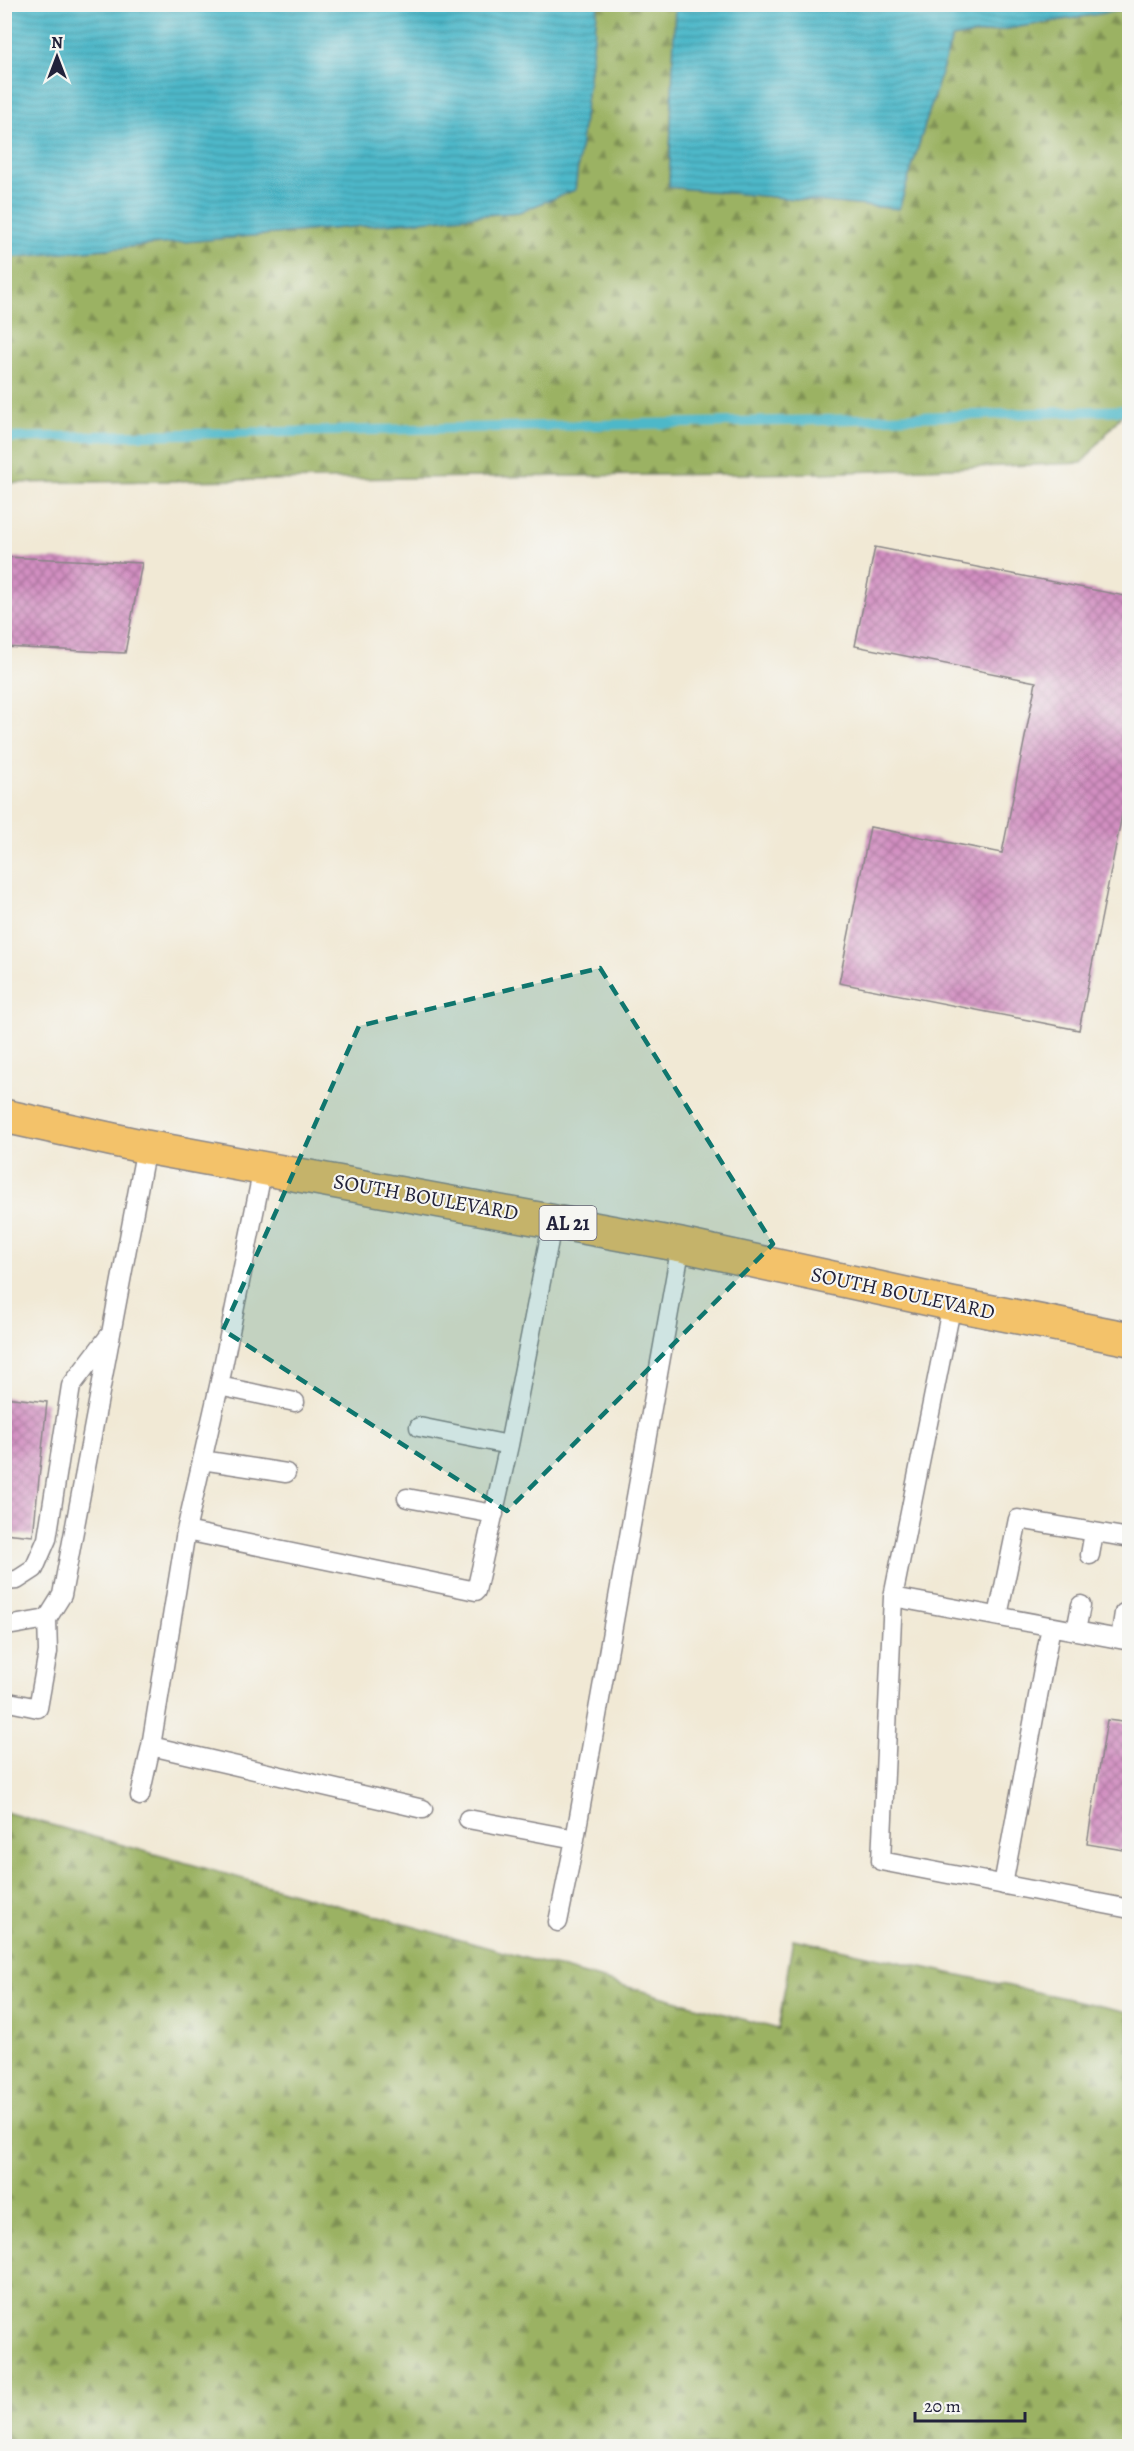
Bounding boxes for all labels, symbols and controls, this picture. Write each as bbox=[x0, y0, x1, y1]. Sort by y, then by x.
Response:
north arrow bbox=[27, 27, 87, 87]
text: N bbox=[51, 32, 63, 54]
street label: SOUTH BOULEVARD bbox=[331, 1167, 521, 1227]
road number: AL 21 bbox=[540, 1206, 596, 1240]
street label: SOUTH BOULEVARD bbox=[809, 1260, 997, 1326]
scale bar bbox=[915, 2385, 1024, 2423]
text: 20 m bbox=[924, 2394, 961, 2418]

